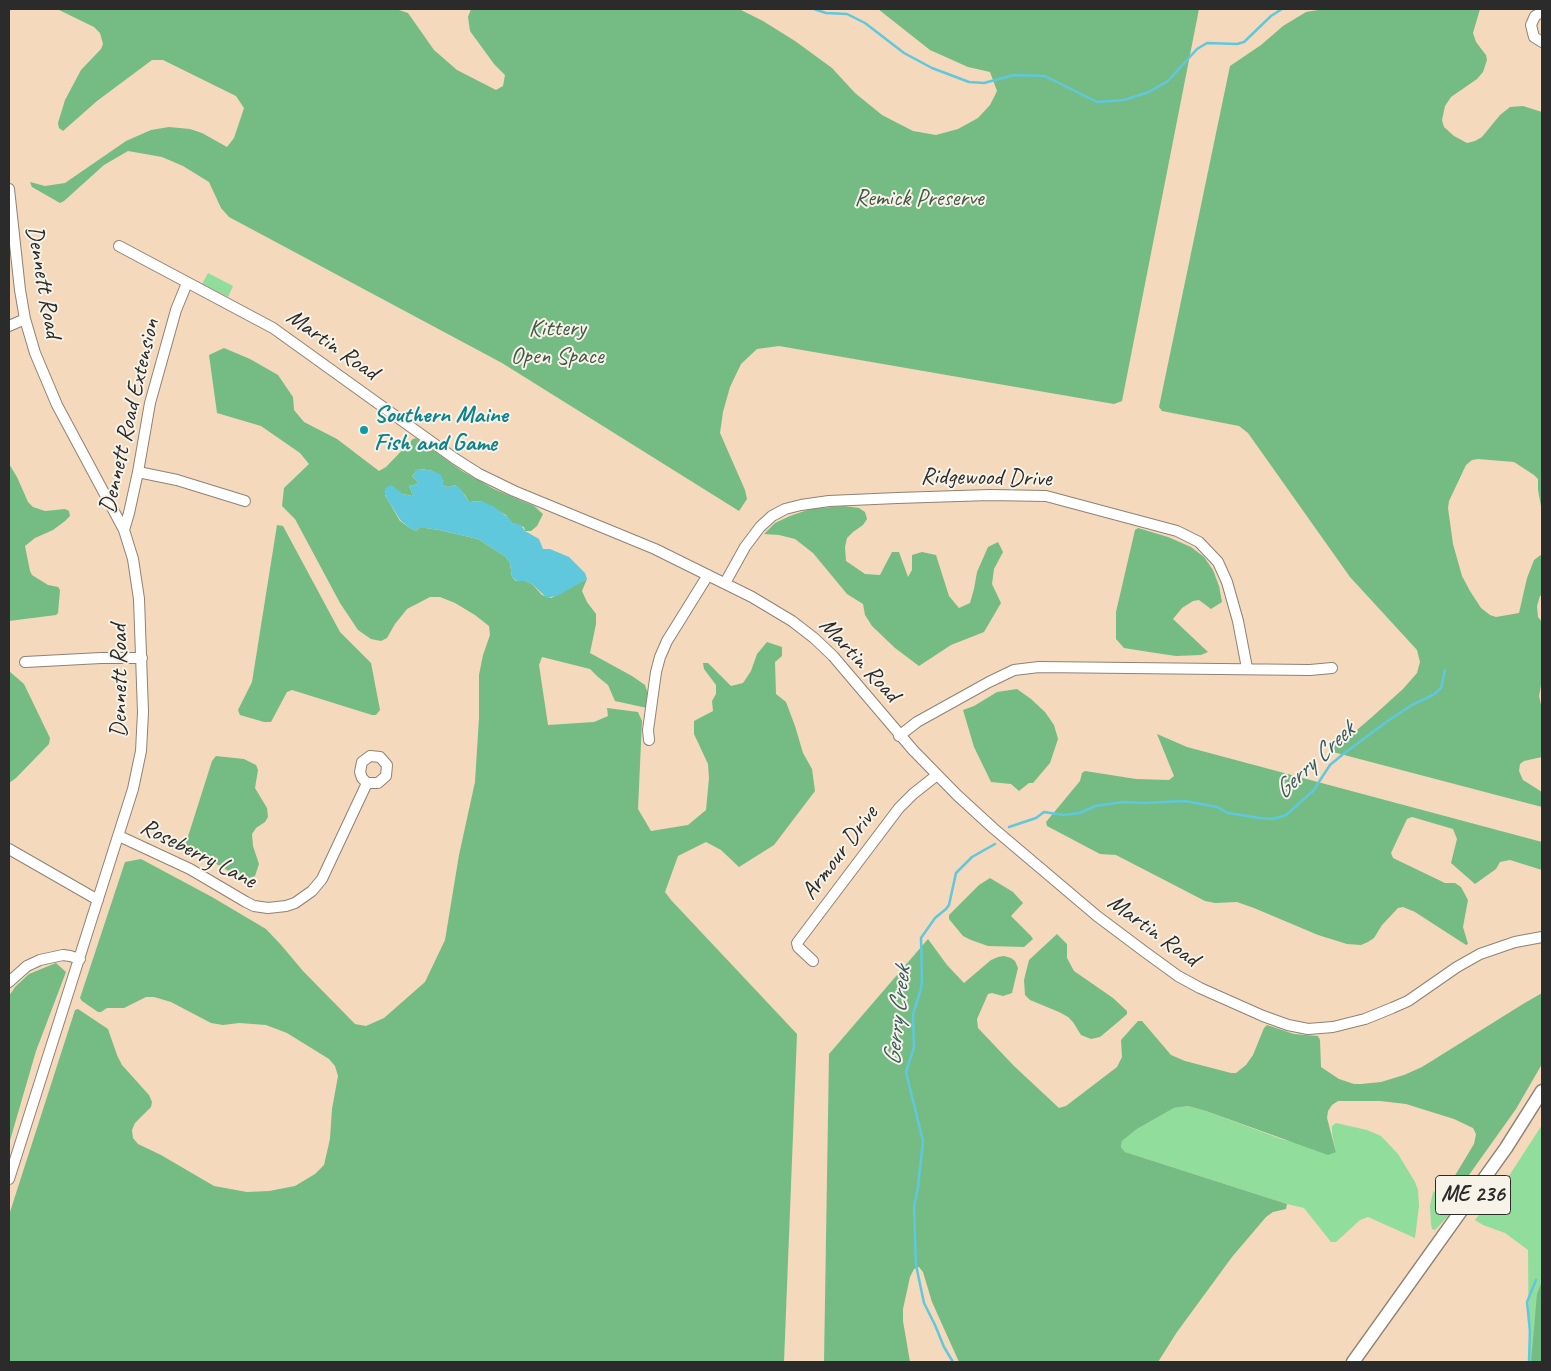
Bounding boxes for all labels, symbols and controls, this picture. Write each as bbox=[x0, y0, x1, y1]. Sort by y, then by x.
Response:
park label: Remick Preserve bbox=[854, 185, 984, 213]
street label: Dennett Road bbox=[19, 224, 67, 340]
street label: Martin Road bbox=[280, 303, 384, 387]
park label: Kittery Open Space bbox=[510, 315, 604, 371]
street label: Dennett Road Extension bbox=[94, 316, 166, 516]
place label: Southern Maine Fish and Game bbox=[374, 402, 508, 458]
marker: Southern Maine Fish and Game bbox=[358, 424, 370, 436]
street label: Ridgewood Drive bbox=[920, 462, 1052, 494]
street label: Martin Road bbox=[812, 612, 906, 708]
street label: Dennett Road bbox=[106, 624, 134, 738]
water label: Gerry Creek bbox=[1269, 716, 1361, 806]
street label: Armour Drive bbox=[795, 800, 885, 906]
street label: Roseberry Lane bbox=[135, 813, 261, 895]
street label: Martin Road bbox=[1102, 888, 1204, 974]
water label: Gerry Creek bbox=[878, 965, 918, 1067]
road number: ME 236 bbox=[1436, 1176, 1510, 1214]

